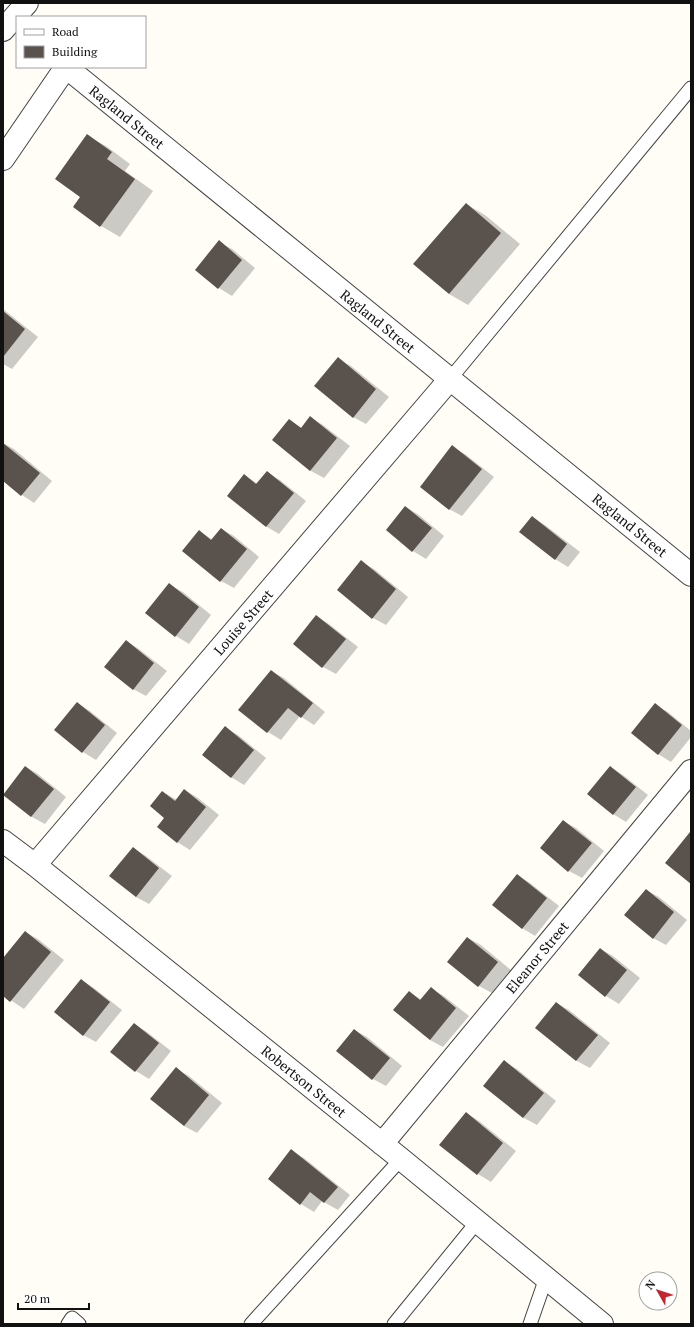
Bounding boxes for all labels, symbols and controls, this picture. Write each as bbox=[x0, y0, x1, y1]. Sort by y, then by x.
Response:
legend bbox=[16, 16, 146, 68]
text: Road bbox=[52, 24, 79, 39]
text: Building bbox=[52, 44, 98, 59]
street label: Ragland Street bbox=[85, 81, 169, 154]
street label: Ragland Street bbox=[336, 285, 420, 358]
street label: Ragland Street bbox=[588, 489, 672, 562]
street label: Louise Street bbox=[209, 584, 277, 659]
street label: Eleanor Street bbox=[501, 916, 573, 997]
street label: Robertson Street bbox=[257, 1041, 351, 1122]
north arrow bbox=[638, 1271, 678, 1311]
text: N bbox=[642, 1277, 659, 1292]
scale bar bbox=[18, 1285, 89, 1311]
text: 20 m bbox=[24, 1291, 51, 1306]

